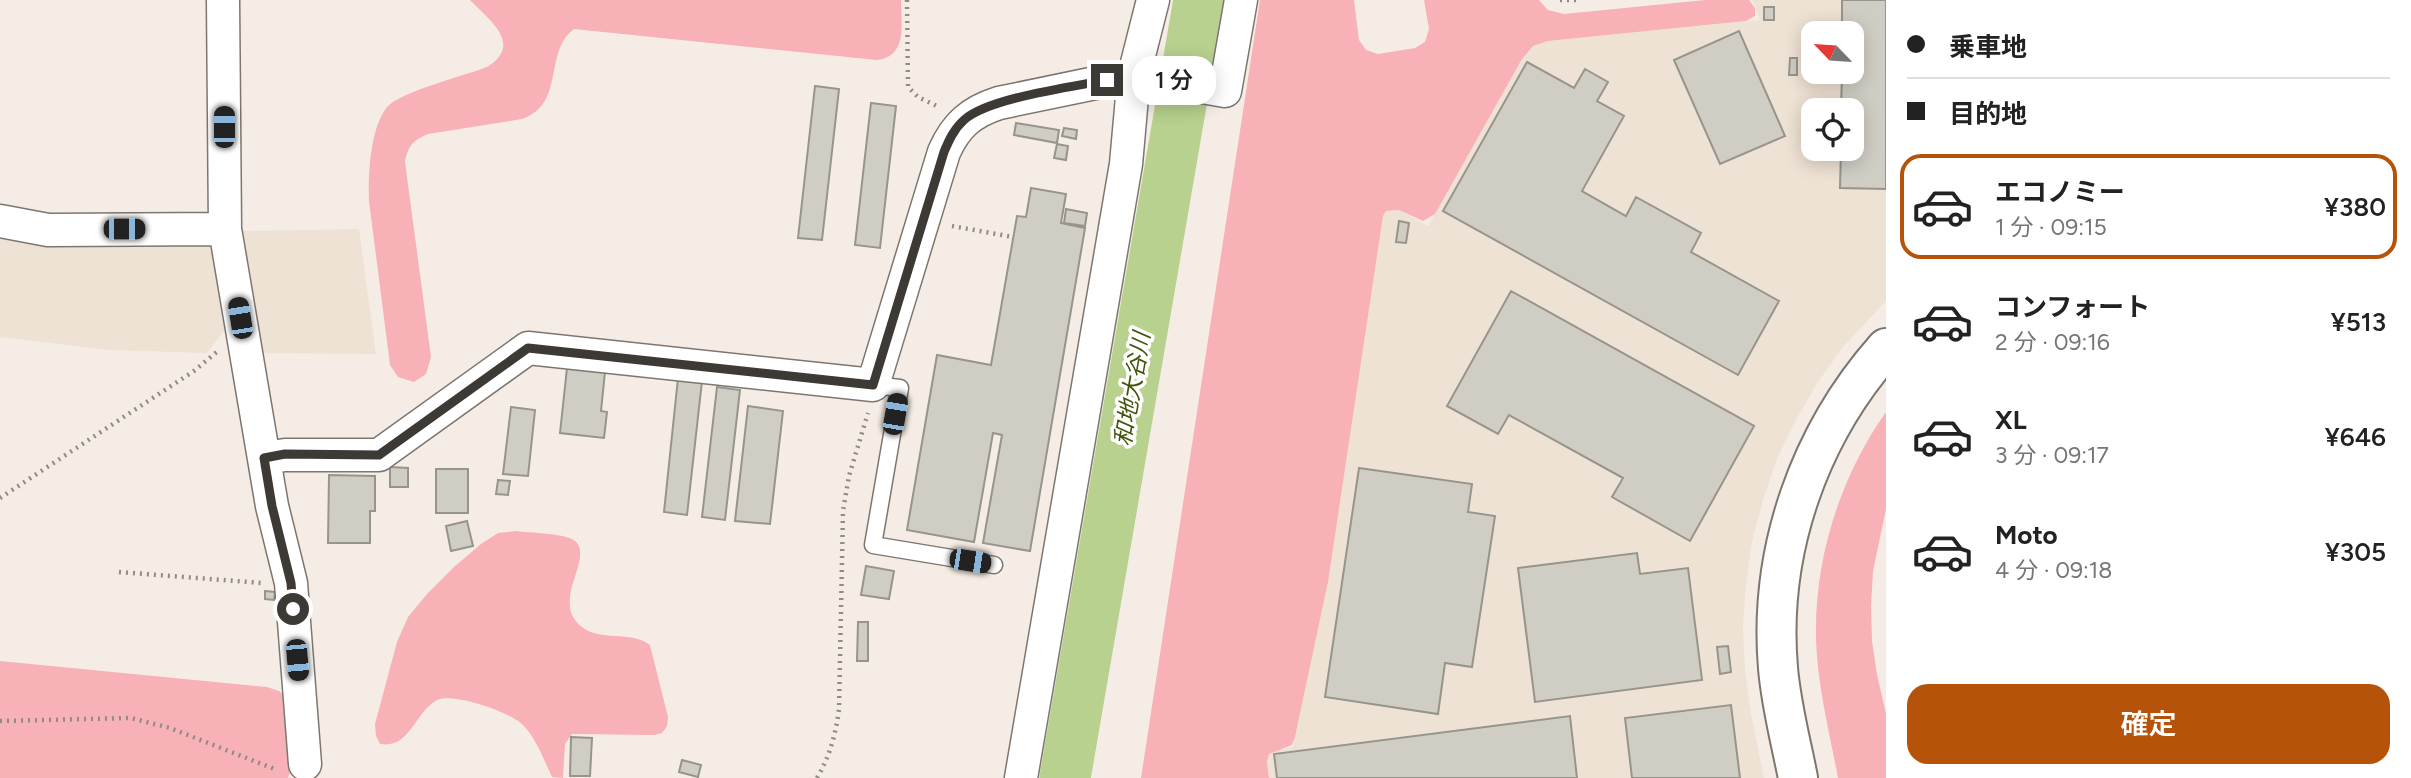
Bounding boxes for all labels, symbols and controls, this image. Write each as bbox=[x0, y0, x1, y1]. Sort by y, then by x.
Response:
north arrow bbox=[1801, 21, 1864, 84]
map controls bbox=[1801, 21, 1864, 161]
text: 乗車地 bbox=[1949, 31, 2027, 63]
callout: 1 分 bbox=[1132, 56, 1216, 104]
route end bbox=[1091, 64, 1123, 96]
text: 1 分 bbox=[1155, 66, 1193, 94]
button: locate bbox=[1801, 98, 1864, 161]
text: 目的地 bbox=[1949, 98, 2027, 130]
car bbox=[214, 106, 235, 148]
icon: car bbox=[1911, 175, 1974, 238]
text: エコノミー bbox=[1995, 176, 2125, 208]
text: ¥380 bbox=[2324, 191, 2386, 223]
text: 1 分 · 09:15 bbox=[1995, 213, 2107, 241]
car bbox=[104, 219, 146, 240]
icon: car bbox=[1911, 290, 1974, 353]
text: コンフォート bbox=[1995, 291, 2150, 323]
car bbox=[227, 296, 254, 340]
text: ¥513 bbox=[2331, 306, 2386, 338]
water label: 和地大谷川 bbox=[1108, 327, 1156, 448]
text: 2 分 · 09:16 bbox=[1995, 328, 2110, 356]
car bbox=[882, 391, 909, 437]
text: XL bbox=[1995, 404, 2027, 436]
icon: car bbox=[1911, 405, 1974, 468]
text: ¥646 bbox=[2325, 421, 2386, 453]
text: 3 分 · 09:17 bbox=[1995, 441, 2109, 469]
text: Moto bbox=[1995, 519, 2058, 551]
icon: car bbox=[1911, 520, 1974, 583]
text: ¥305 bbox=[2325, 536, 2386, 568]
car bbox=[948, 547, 993, 575]
text: 4 分 · 09:18 bbox=[1995, 556, 2112, 584]
route start bbox=[277, 593, 309, 625]
car bbox=[285, 638, 310, 682]
button: 確定 bbox=[1907, 684, 2390, 764]

